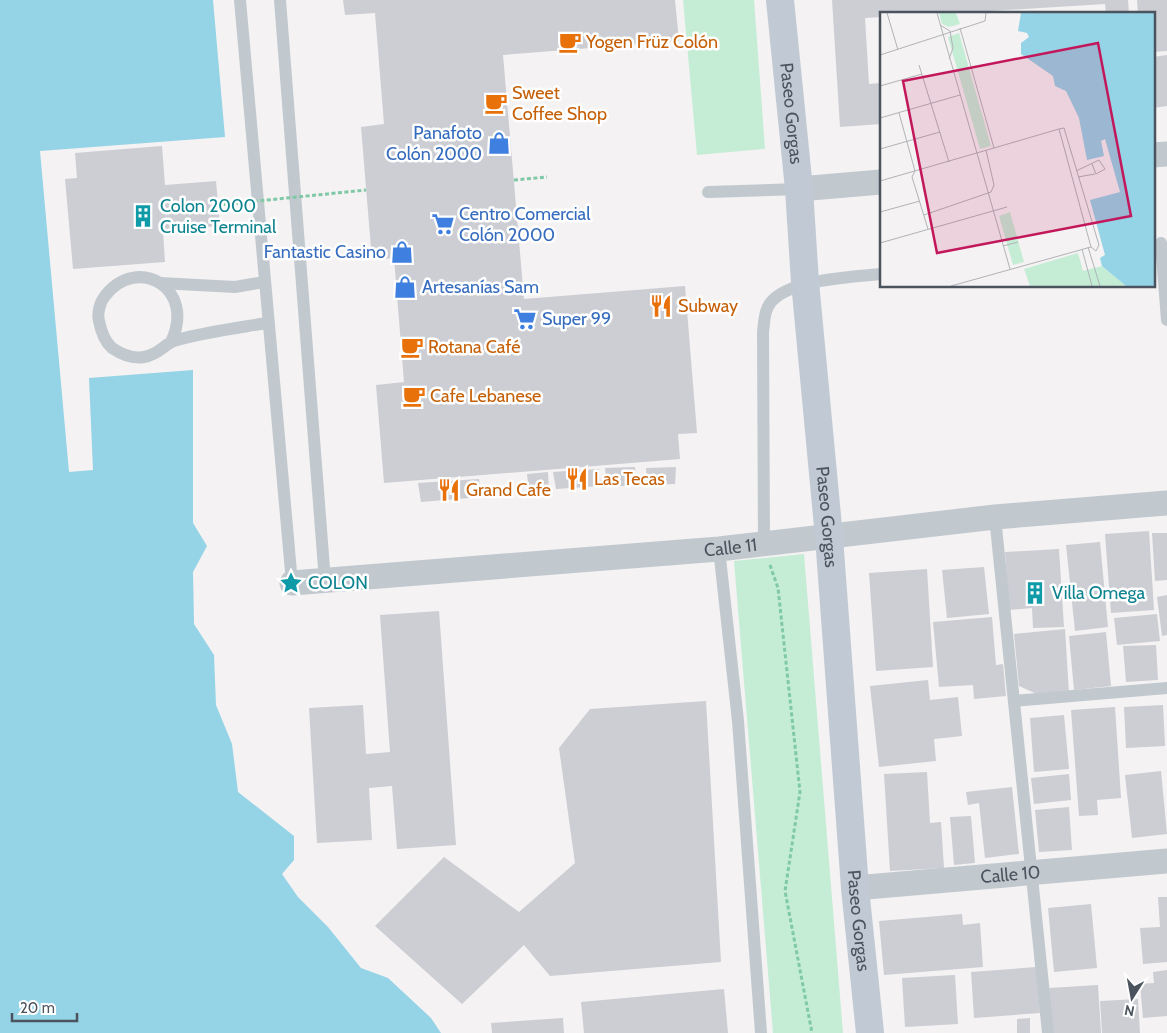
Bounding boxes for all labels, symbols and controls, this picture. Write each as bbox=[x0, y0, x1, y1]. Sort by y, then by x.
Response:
inset map bbox=[880, 12, 1154, 288]
cafe icon: Yogen Früz Colón bbox=[557, 29, 583, 55]
place label: Yogen Früz Colón bbox=[585, 31, 718, 53]
street label: Paseo Gorgas bbox=[775, 62, 807, 165]
place label: Sweet Coffee Shop bbox=[512, 82, 607, 125]
cafe icon: Sweet Coffee Shop bbox=[483, 90, 509, 116]
place label: Panafoto Colón 2000 bbox=[386, 122, 482, 165]
shop icon: Panafoto Colón 2000 bbox=[486, 130, 512, 156]
place label: Colon 2000 Cruise Terminal bbox=[160, 195, 277, 238]
building icon: Colon 2000 Cruise Terminal bbox=[130, 203, 156, 229]
place label: Centro Comercial Colón 2000 bbox=[459, 203, 591, 246]
supermarket icon: Centro Comercial Colón 2000 bbox=[430, 211, 456, 237]
shop icon: Fantastic Casino bbox=[389, 239, 415, 265]
place label: Fantastic Casino bbox=[264, 241, 386, 263]
shop icon: Artesanías Sam bbox=[392, 274, 418, 300]
place label: Artesanías Sam bbox=[422, 276, 539, 298]
restaurant icon: Subway bbox=[648, 293, 674, 319]
place label: Subway bbox=[678, 295, 738, 317]
supermarket icon: Super 99 bbox=[512, 306, 538, 332]
place label: Super 99 bbox=[542, 308, 611, 330]
cafe icon: Rotana Café bbox=[399, 334, 425, 360]
place label: Rotana Café bbox=[428, 336, 520, 358]
cafe icon: Cafe Lebanese bbox=[401, 383, 427, 409]
place label: Cafe Lebanese bbox=[430, 385, 541, 407]
street label: Paseo Gorgas bbox=[811, 465, 842, 568]
restaurant icon: Las Tecas bbox=[564, 466, 590, 492]
place label: Las Tecas bbox=[594, 468, 665, 490]
restaurant icon: Grand Cafe bbox=[436, 477, 462, 503]
place label: Grand Cafe bbox=[466, 479, 551, 501]
street label: Calle 11 bbox=[703, 534, 758, 561]
place icon: COLON bbox=[278, 570, 304, 596]
place label: COLON bbox=[308, 572, 368, 594]
building icon: Villa Omega bbox=[1022, 580, 1048, 606]
place label: Villa Omega bbox=[1052, 582, 1145, 604]
street label: Calle 10 bbox=[980, 861, 1041, 888]
street label: Paseo Gorgas bbox=[843, 869, 875, 972]
north arrow bbox=[1107, 973, 1157, 1023]
scale bar bbox=[12, 990, 78, 1022]
text: 20 m bbox=[20, 999, 55, 1017]
text: N bbox=[1123, 1001, 1136, 1021]

